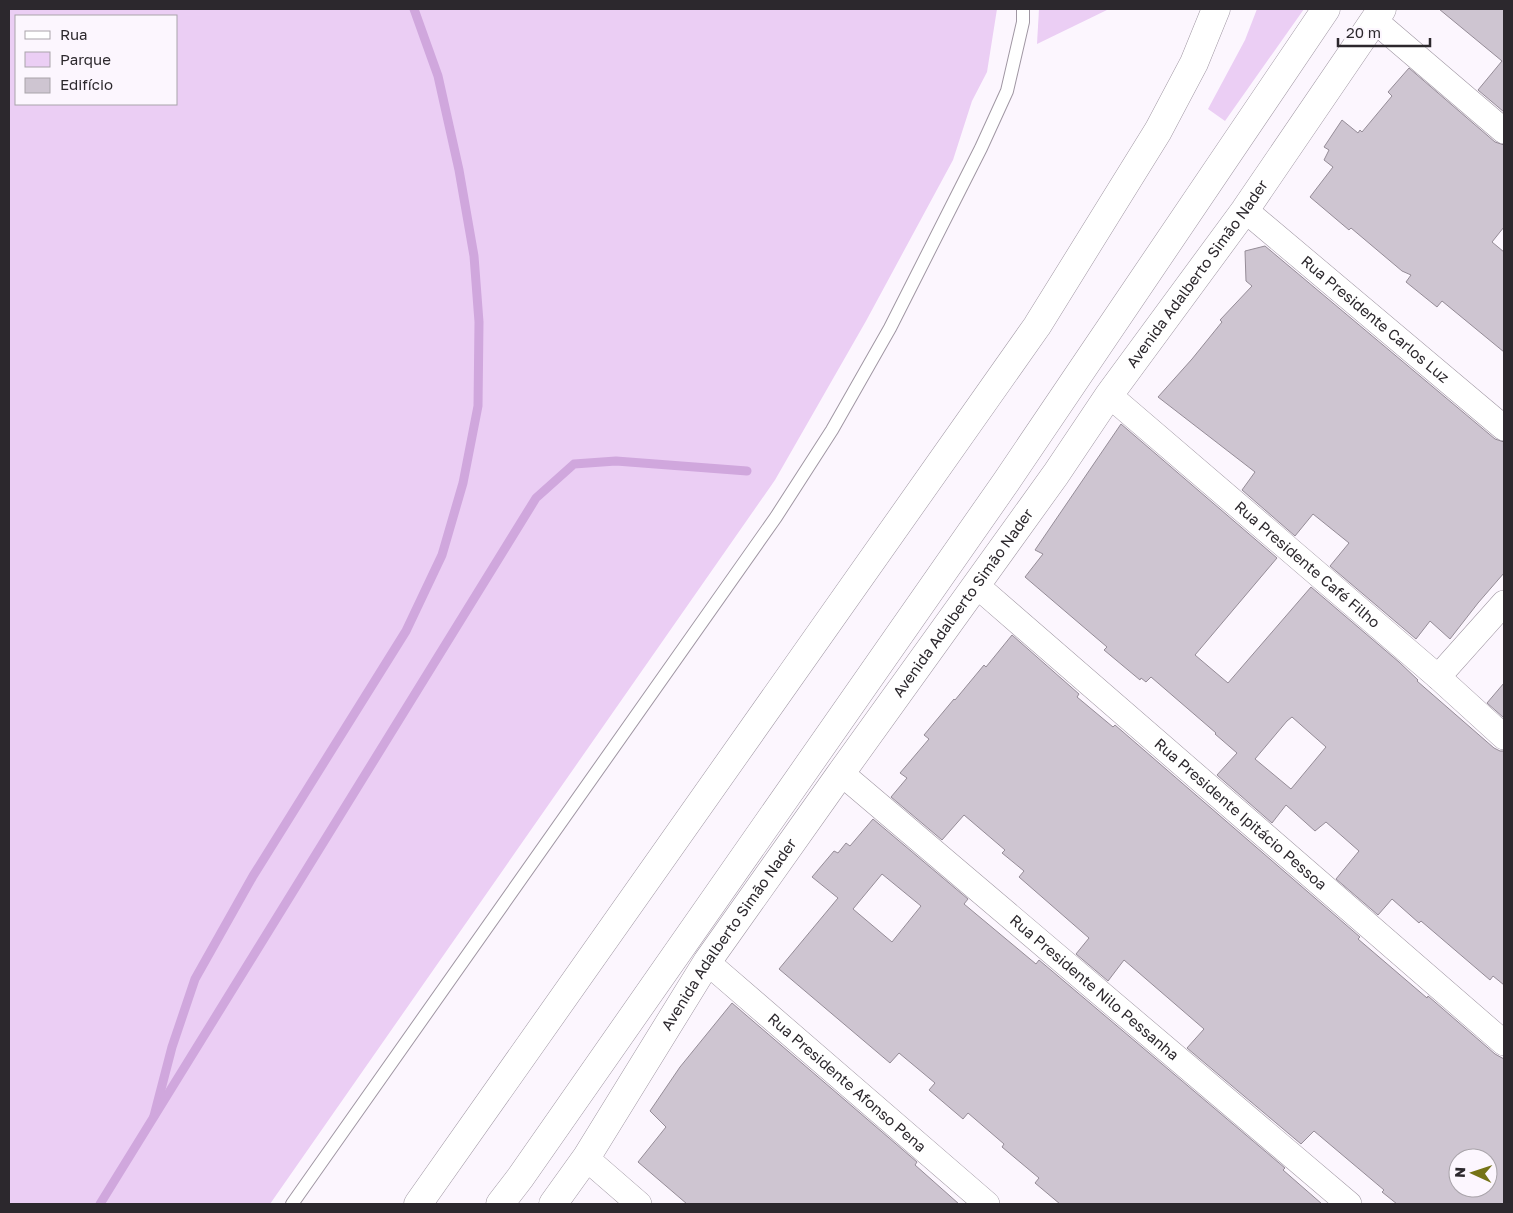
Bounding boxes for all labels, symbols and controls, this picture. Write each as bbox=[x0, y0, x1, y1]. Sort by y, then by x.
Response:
legend bbox=[15, 15, 178, 105]
scale bar bbox=[1338, 15, 1430, 47]
text: 20 m bbox=[1346, 23, 1381, 41]
text: Rua bbox=[60, 25, 87, 43]
text: Parque bbox=[60, 50, 111, 68]
text: Edifício bbox=[60, 75, 113, 93]
street label: Avenida Adalberto Simão Nader bbox=[1122, 176, 1271, 371]
street label: Rua Presidente Carlos Luz bbox=[1298, 251, 1454, 386]
street label: Rua Presidente Café Filho bbox=[1232, 497, 1384, 631]
street label: Avenida Adalberto Simão Nader bbox=[889, 505, 1036, 700]
street label: Rua Presidente Ipitácio Pessoa bbox=[1151, 734, 1331, 893]
street label: Avenida Adalberto Simão Nader bbox=[657, 835, 800, 1033]
street label: Rua Presidente Nilo Pessanha bbox=[1007, 910, 1183, 1064]
street label: Rua Presidente Afonso Pena bbox=[765, 1009, 930, 1155]
north arrow bbox=[1448, 1148, 1498, 1198]
text: N bbox=[1451, 1167, 1468, 1178]

